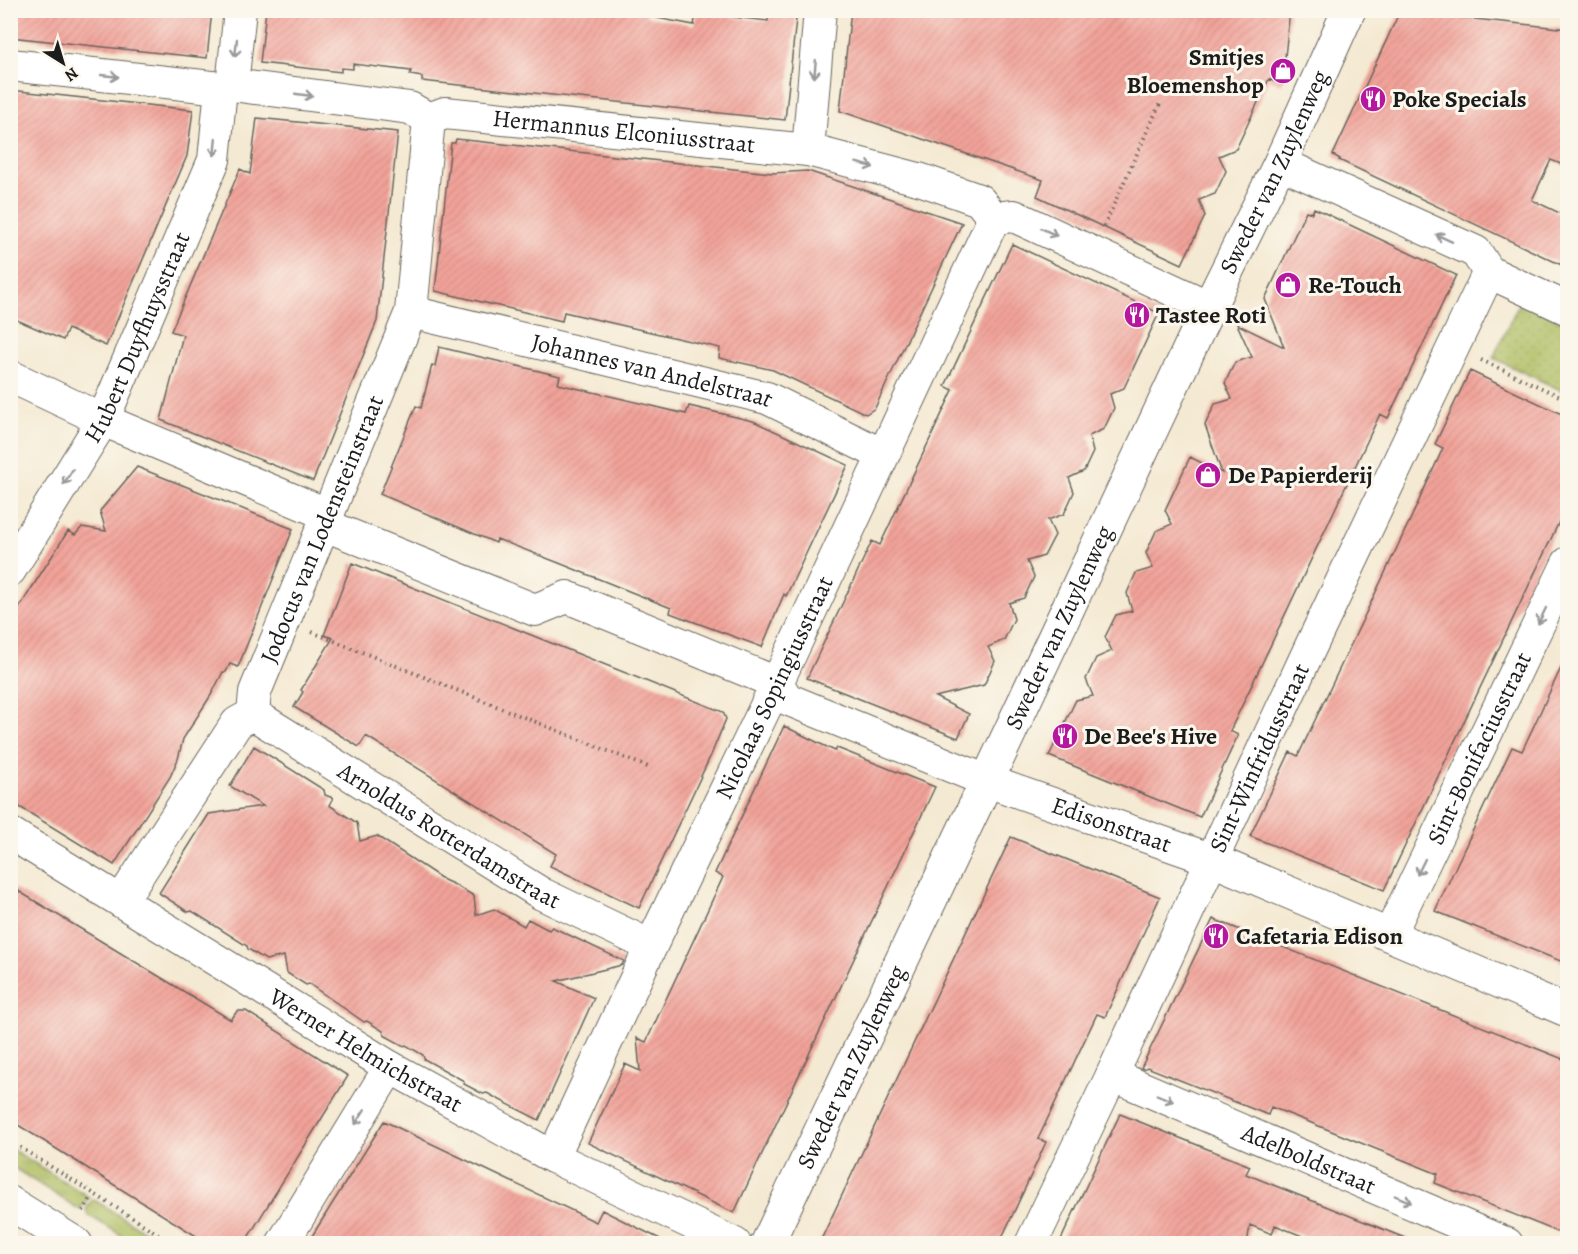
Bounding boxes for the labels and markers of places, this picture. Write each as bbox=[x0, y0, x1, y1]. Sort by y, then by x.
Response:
place label: Smitjes Bloemenshop bbox=[1126, 41, 1264, 101]
shop icon: Smitjes Bloemenshop bbox=[1268, 56, 1298, 86]
place label: Poke Specials bbox=[1392, 83, 1527, 115]
restaurant icon: Poke Specials bbox=[1358, 84, 1388, 114]
place label: Re-Touch bbox=[1308, 269, 1402, 301]
shop icon: Re-Touch bbox=[1273, 270, 1303, 300]
place label: Tastee Roti bbox=[1156, 299, 1266, 331]
restaurant icon: Tastee Roti bbox=[1122, 300, 1152, 330]
place label: De Papierderij bbox=[1228, 459, 1373, 491]
shop icon: De Papierderij bbox=[1193, 460, 1223, 490]
place label: De Bee's Hive bbox=[1084, 720, 1217, 752]
restaurant icon: De Bee's Hive bbox=[1050, 721, 1080, 751]
place label: Cafetaria Edison bbox=[1236, 920, 1404, 952]
restaurant icon: Cafetaria Edison bbox=[1201, 921, 1231, 951]

